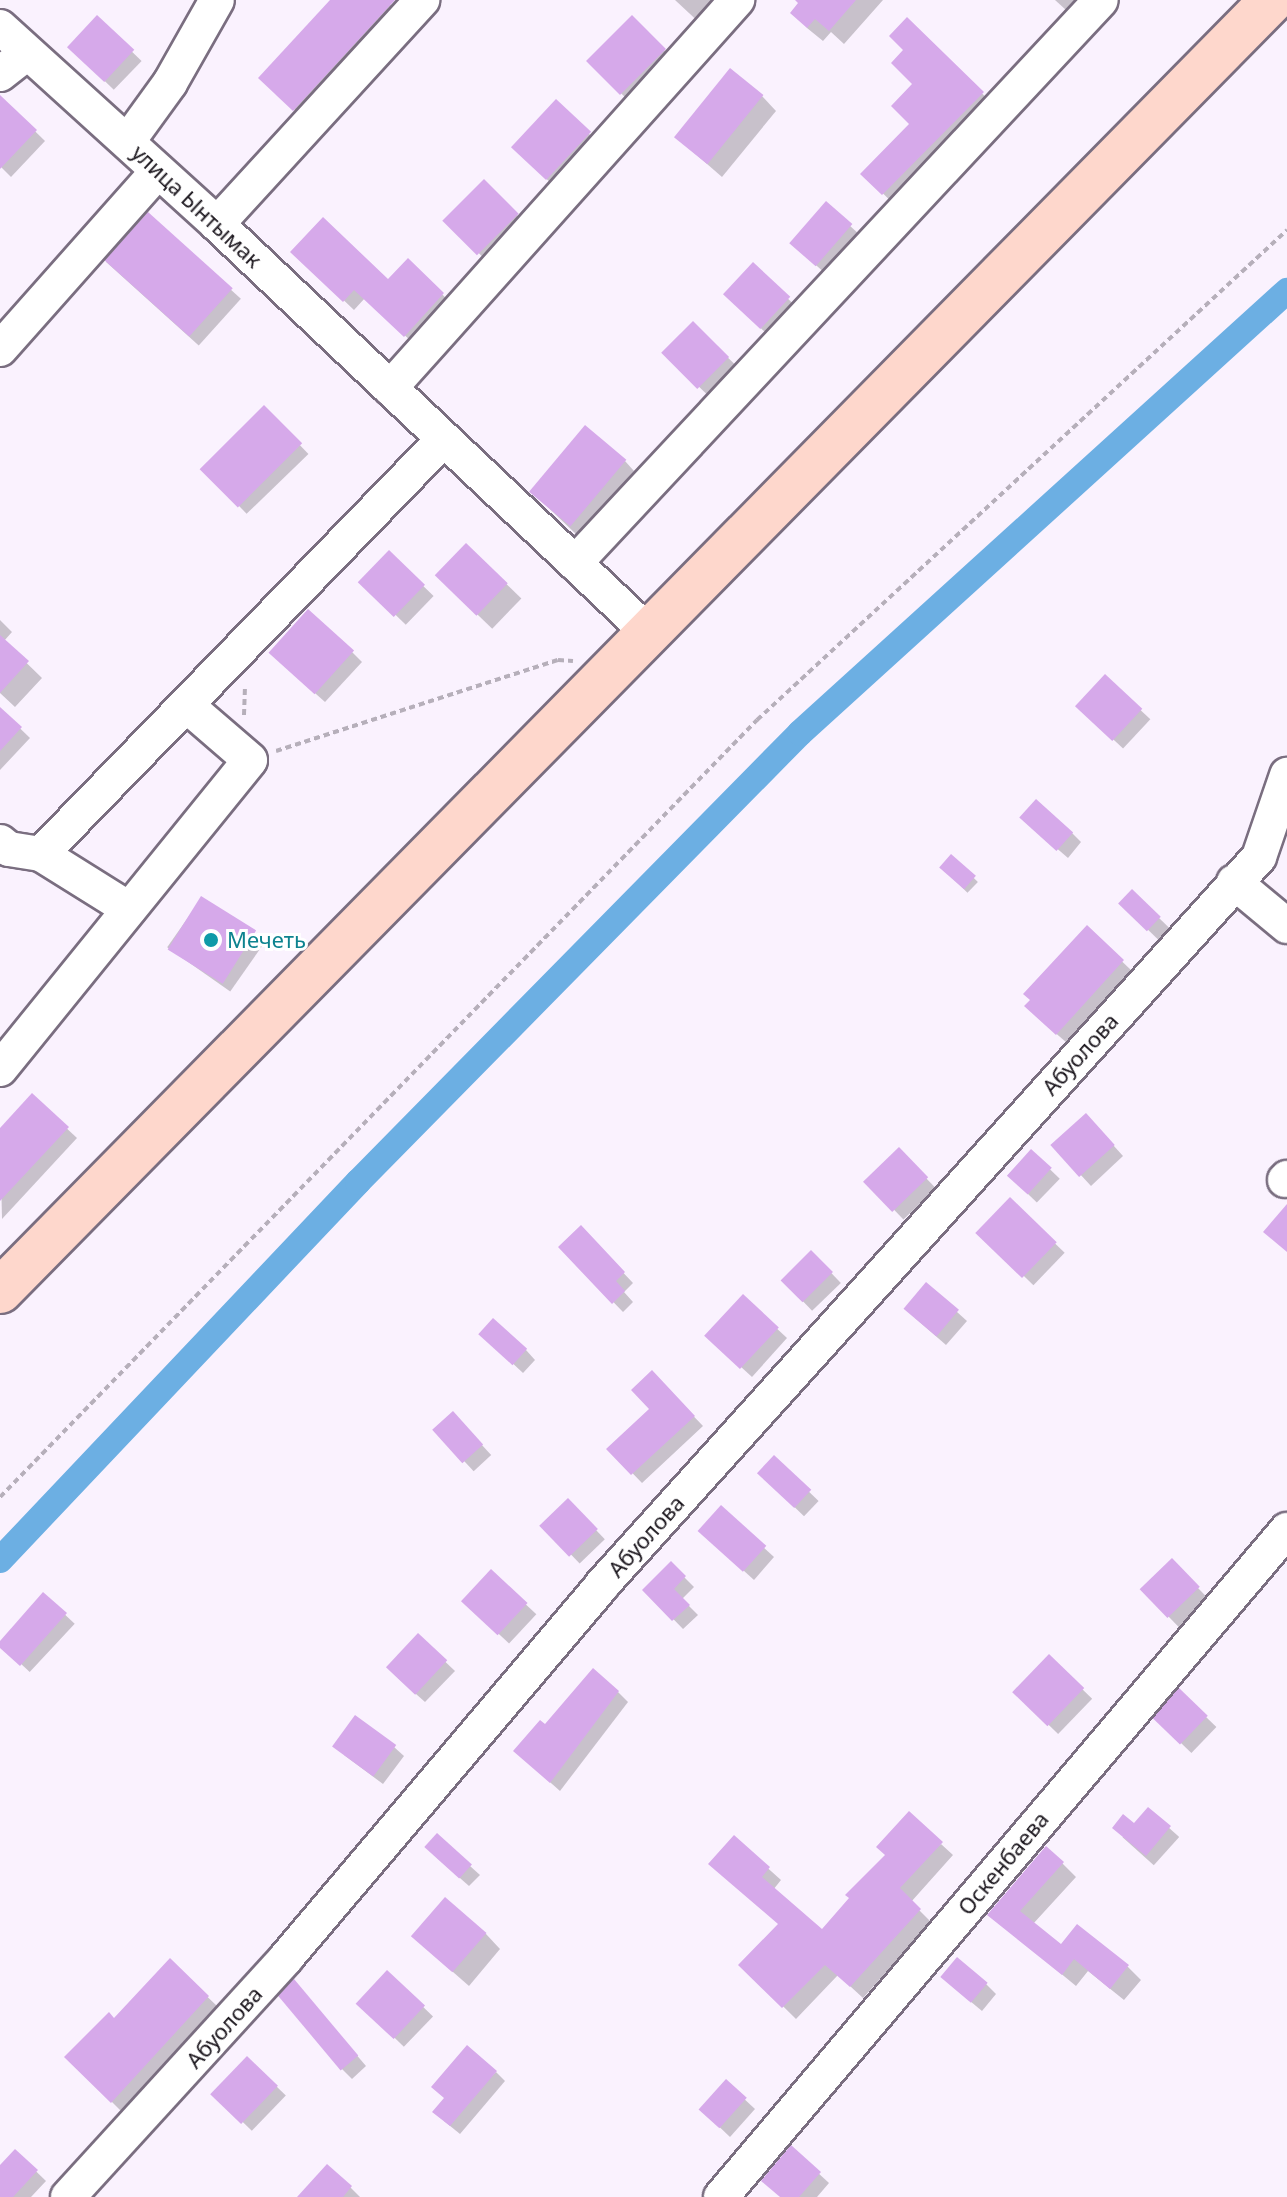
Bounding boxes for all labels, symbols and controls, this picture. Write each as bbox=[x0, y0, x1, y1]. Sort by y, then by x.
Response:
street label: улица Ынтымак bbox=[127, 139, 267, 273]
place label: Мечеть bbox=[227, 927, 306, 953]
marker: Мечеть bbox=[202, 931, 220, 949]
street label: Абуолова bbox=[1036, 1008, 1124, 1100]
street label: Абуолова bbox=[602, 1490, 690, 1582]
street label: Оскенбаева bbox=[952, 1806, 1054, 1920]
street label: Абуолова bbox=[180, 1981, 268, 2073]

